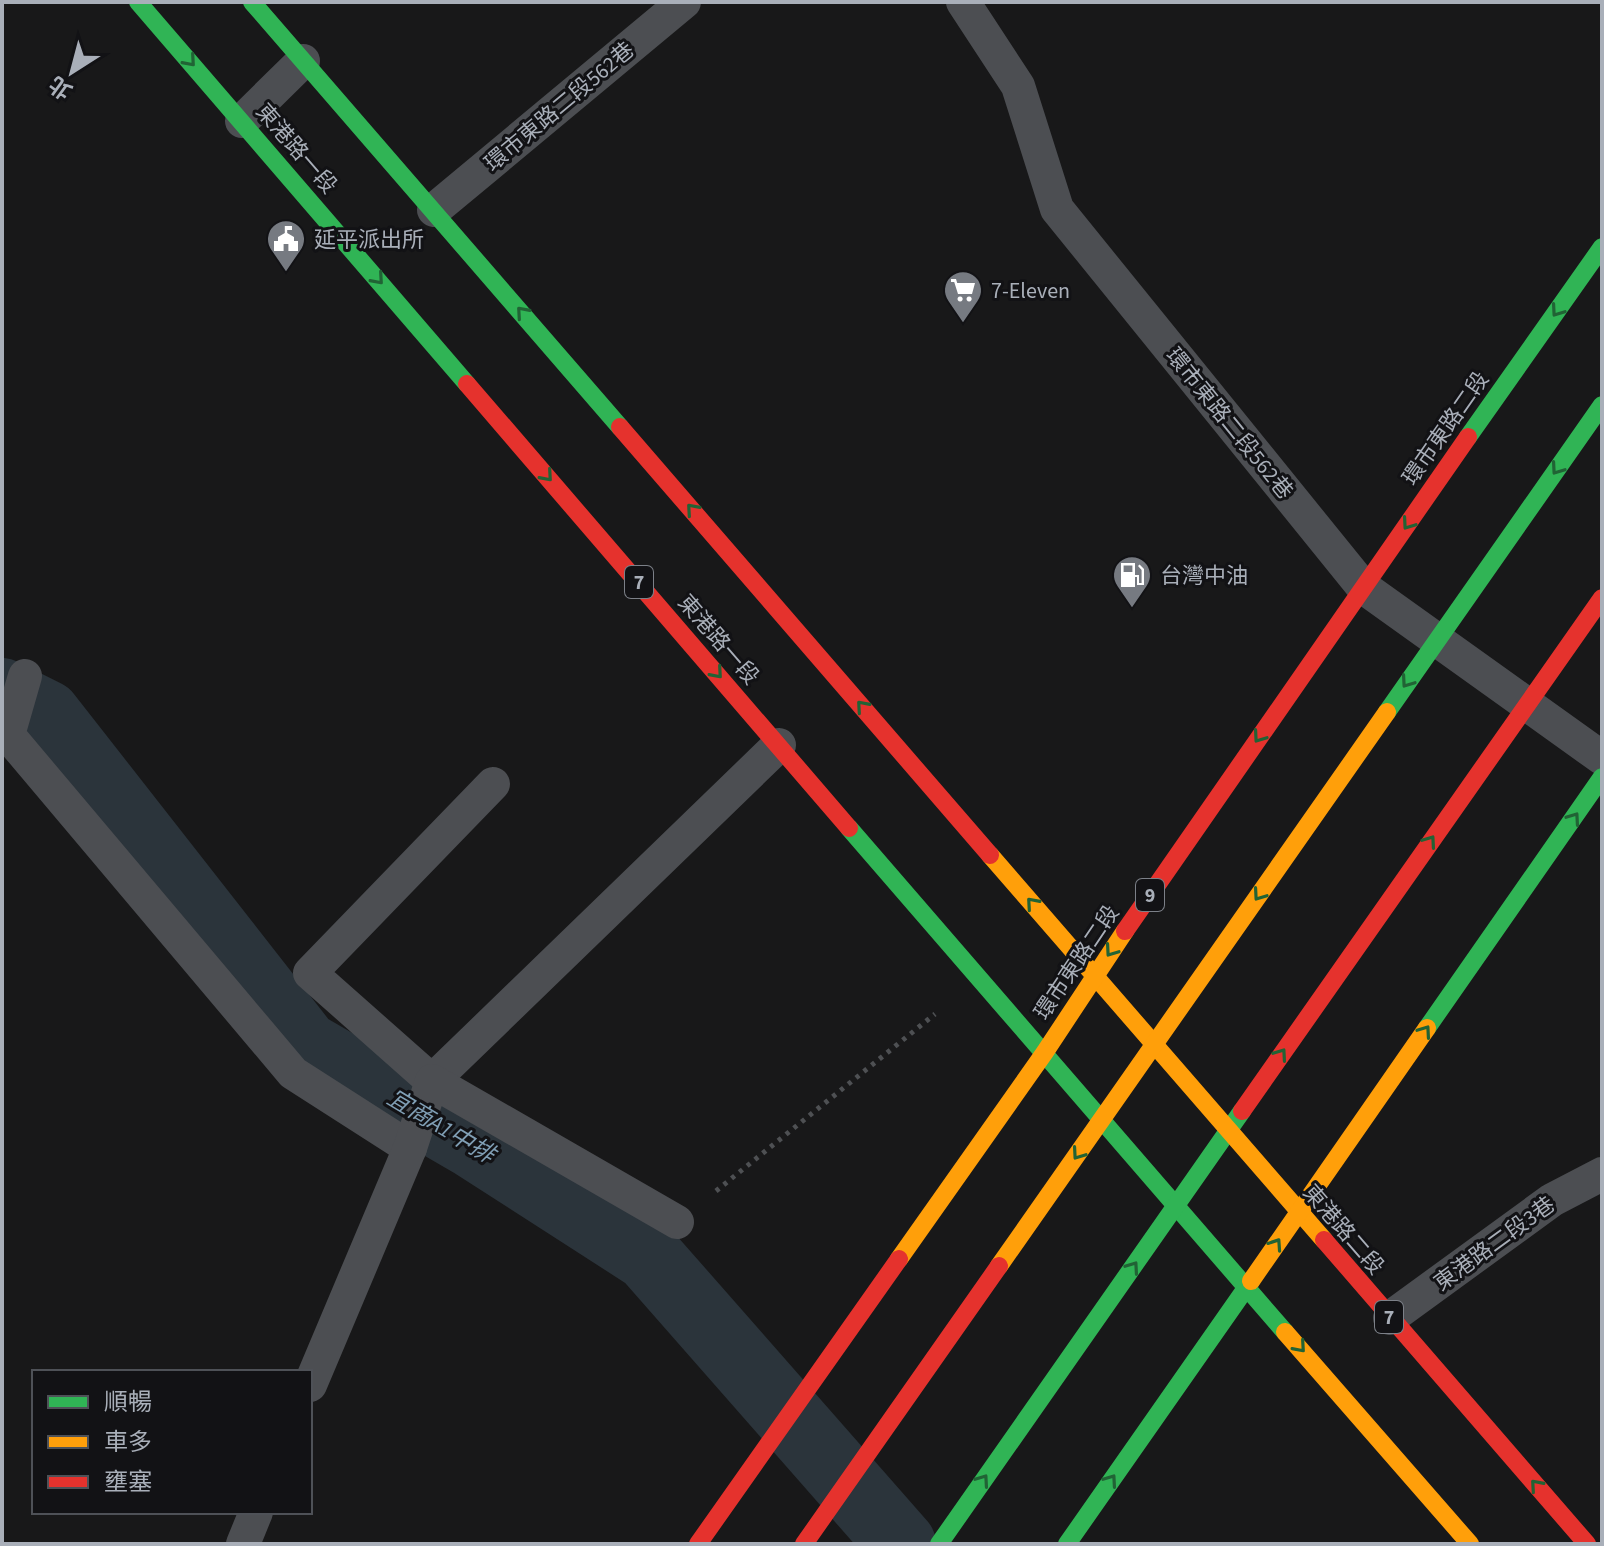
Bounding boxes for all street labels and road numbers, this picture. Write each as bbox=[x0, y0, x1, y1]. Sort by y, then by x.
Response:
street label: 環市東路二段562巷 bbox=[478, 34, 641, 179]
street label: 東港路一段 bbox=[248, 97, 344, 201]
street label: 環市東路二段562巷 bbox=[1158, 341, 1300, 506]
street label: 環市東路二段 bbox=[1395, 365, 1497, 492]
road number: 7 bbox=[625, 566, 653, 598]
street label: 東港路一段 bbox=[670, 588, 766, 692]
road number: 9 bbox=[1136, 879, 1164, 911]
street label: 環市東路二段 bbox=[1027, 899, 1127, 1026]
street label: 東港路二段 bbox=[1295, 1178, 1391, 1282]
street label: 東港路二段3巷 bbox=[1427, 1189, 1562, 1299]
road number: 7 bbox=[1375, 1301, 1403, 1333]

